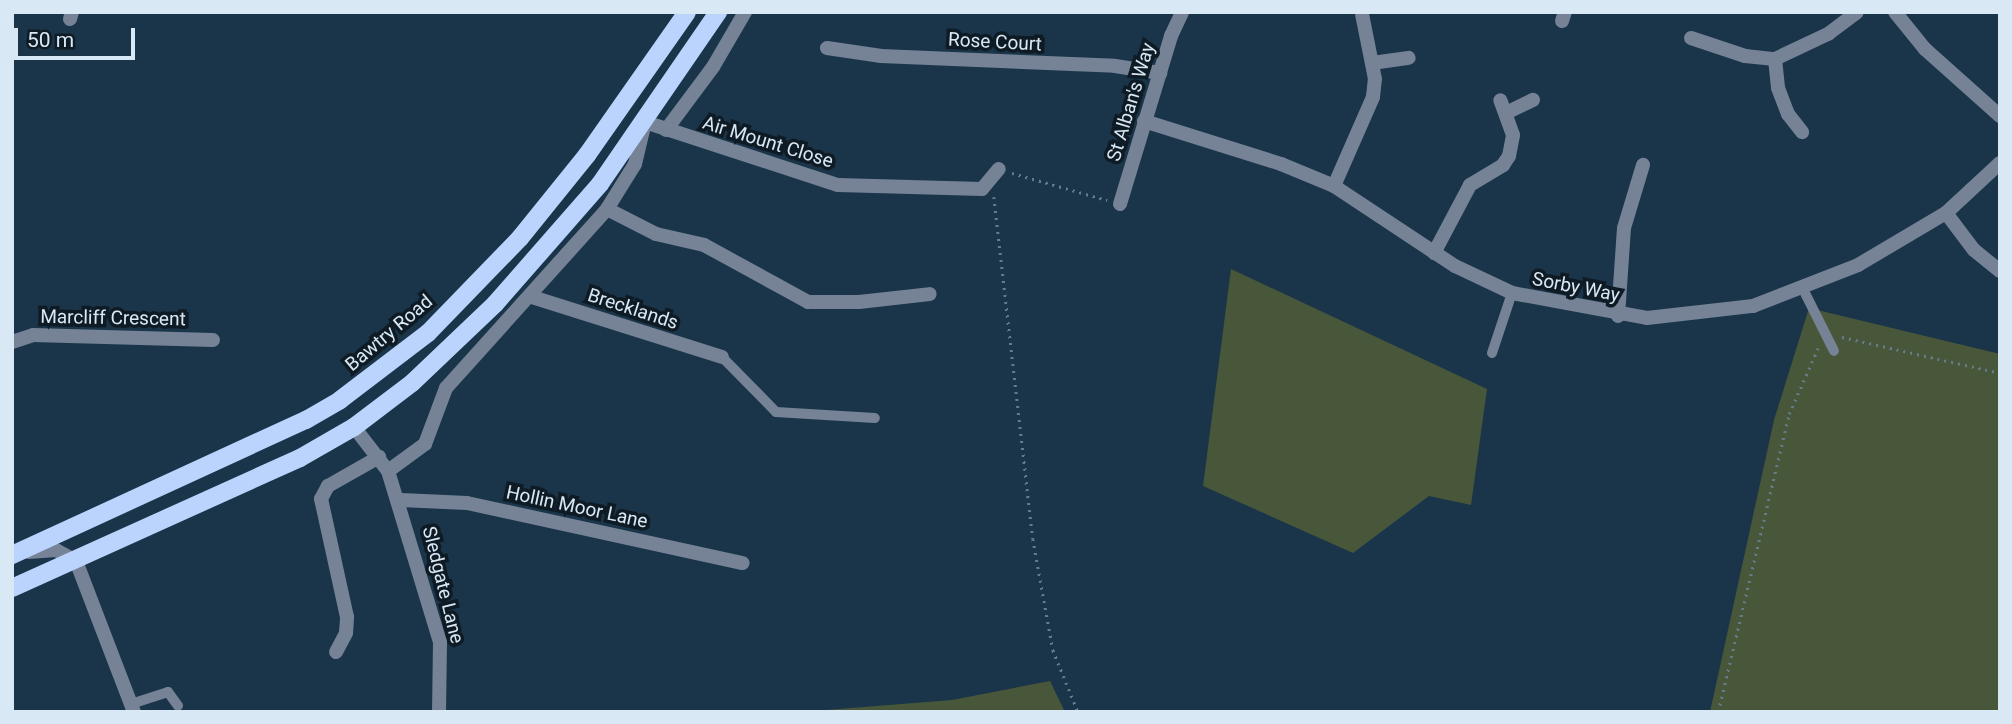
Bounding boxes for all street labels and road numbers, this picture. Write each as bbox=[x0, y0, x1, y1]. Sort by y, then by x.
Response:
street label: Rose Court bbox=[948, 28, 1042, 56]
street label: St Alban's Way bbox=[1102, 40, 1160, 164]
street label: Air Mount Close bbox=[700, 111, 836, 173]
street label: Sorby Way bbox=[1530, 267, 1622, 307]
street label: Brecklands bbox=[585, 284, 681, 334]
street label: Bawtry Road bbox=[341, 290, 437, 376]
street label: Marcliff Crescent bbox=[40, 305, 186, 331]
street label: Hollin Moor Lane bbox=[504, 481, 650, 533]
street label: Sledgate Lane bbox=[417, 524, 469, 646]

